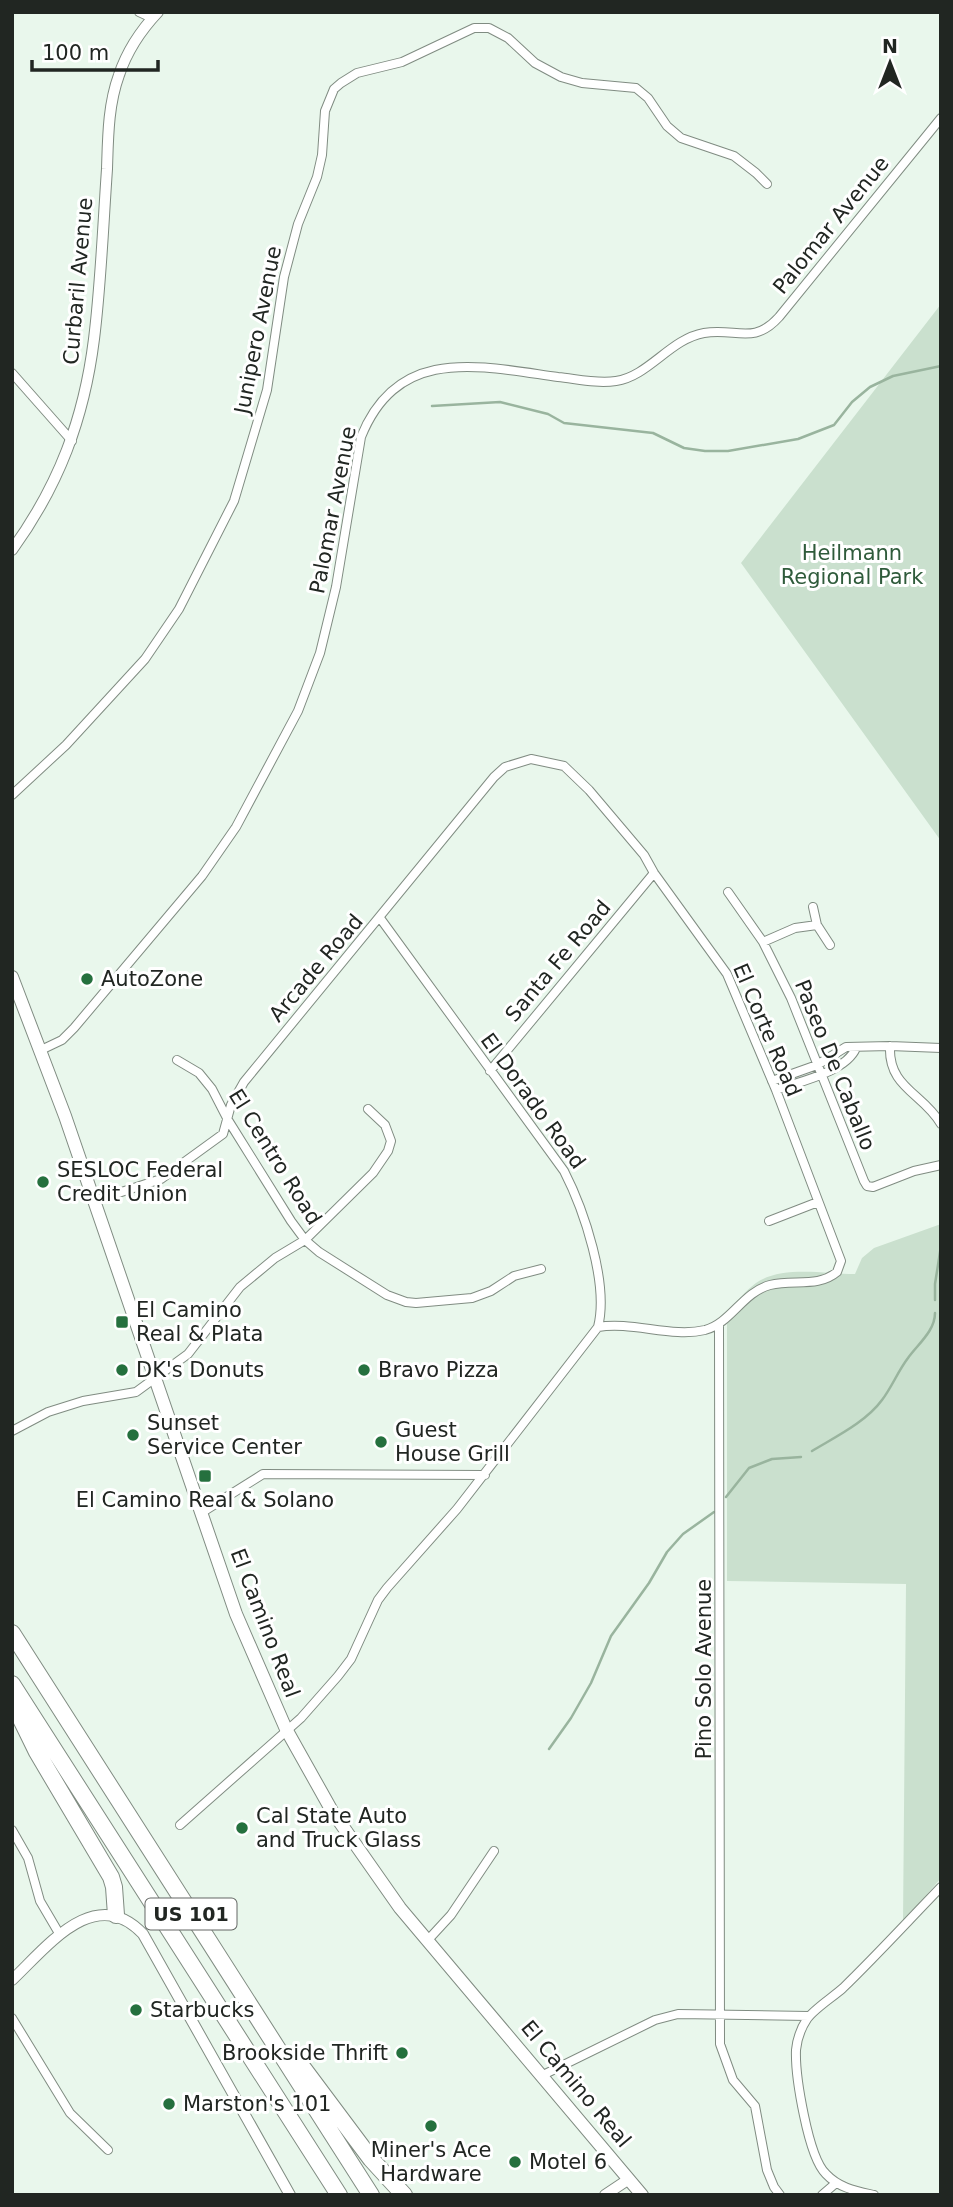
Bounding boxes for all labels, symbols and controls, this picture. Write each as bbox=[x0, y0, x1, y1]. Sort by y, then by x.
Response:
scale bar bbox=[32, 28, 158, 72]
north arrow bbox=[855, 28, 925, 98]
text: N bbox=[882, 35, 898, 57]
text: 100 m bbox=[42, 41, 109, 65]
street label: Palomar Avenue bbox=[768, 151, 894, 299]
street label: Curbaril Avenue bbox=[59, 196, 97, 366]
street label: Junipero Avenue bbox=[230, 244, 286, 418]
street label: Palomar Avenue bbox=[305, 424, 361, 596]
park label: Heilmann Regional Park bbox=[781, 541, 924, 589]
street label: Santa Fe Road bbox=[500, 896, 616, 1026]
street label: Arcade Road bbox=[264, 910, 368, 1026]
street label: El Corte Road bbox=[728, 960, 806, 1100]
place label: AutoZone bbox=[101, 967, 203, 991]
marker: AutoZone bbox=[79, 971, 95, 987]
street label: Paseo De Caballo bbox=[790, 976, 880, 1154]
street label: El Dorado Road bbox=[476, 1028, 590, 1174]
street label: El Centro Road bbox=[224, 1085, 326, 1229]
place label: SESLOC Federal Credit Union bbox=[57, 1158, 223, 1206]
marker: SESLOC Federal Credit Union bbox=[35, 1174, 51, 1190]
place label: El Camino Real & Plata bbox=[136, 1298, 263, 1346]
marker: El Camino Real & Plata bbox=[114, 1314, 130, 1330]
place label: DK's Donuts bbox=[136, 1358, 264, 1382]
place label: Bravo Pizza bbox=[378, 1358, 499, 1382]
marker: DK's Donuts bbox=[114, 1362, 130, 1378]
marker: Bravo Pizza bbox=[356, 1362, 372, 1378]
place label: Sunset Service Center bbox=[147, 1411, 302, 1459]
place label: Guest House Grill bbox=[395, 1418, 510, 1466]
marker: Sunset Service Center bbox=[125, 1427, 141, 1443]
marker: Guest House Grill bbox=[373, 1434, 389, 1450]
marker: El Camino Real & Solano bbox=[197, 1468, 213, 1484]
place label: El Camino Real & Solano bbox=[76, 1488, 334, 1512]
street label: El Camino Real bbox=[226, 1545, 304, 1701]
street label: Pino Solo Avenue bbox=[692, 1579, 716, 1759]
place label: Cal State Auto and Truck Glass bbox=[256, 1804, 421, 1852]
marker: Cal State Auto and Truck Glass bbox=[234, 1820, 250, 1836]
road number: US 101 bbox=[146, 1898, 236, 1930]
place label: Starbucks bbox=[150, 1998, 254, 2022]
marker: Starbucks bbox=[128, 2002, 144, 2018]
street label: El Camino Real bbox=[516, 2016, 636, 2152]
place label: Brookside Thrift bbox=[222, 2041, 388, 2065]
marker: Brookside Thrift bbox=[394, 2045, 410, 2061]
place label: Marston's 101 bbox=[183, 2092, 331, 2116]
marker: Marston's 101 bbox=[161, 2096, 177, 2112]
marker: Miner's Ace Hardware bbox=[423, 2118, 439, 2134]
place label: Miner's Ace Hardware bbox=[371, 2138, 491, 2186]
place label: Motel 6 bbox=[529, 2150, 607, 2174]
marker: Motel 6 bbox=[507, 2154, 523, 2170]

